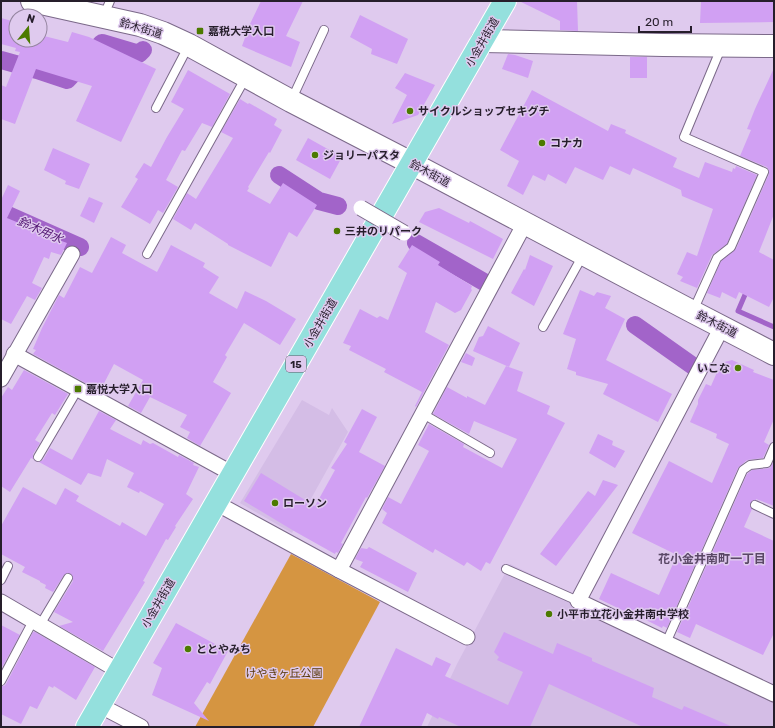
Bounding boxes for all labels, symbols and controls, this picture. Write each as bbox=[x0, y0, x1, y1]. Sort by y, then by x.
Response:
north arrow bbox=[8, 8, 48, 48]
scale bar bbox=[639, 8, 691, 34]
text: N bbox=[25, 12, 37, 26]
street label: 小金井街道 bbox=[463, 15, 502, 69]
text: 20 m bbox=[645, 15, 673, 29]
street label: 鈴木街道 bbox=[118, 16, 164, 41]
place label: 嘉税大学入口 bbox=[208, 25, 274, 38]
marker: 嘉税大学入口 bbox=[195, 26, 205, 36]
place label: サイクルショップセキグチ bbox=[418, 105, 549, 118]
marker: サイクルショップセキグチ bbox=[405, 106, 415, 116]
place label: コナカ bbox=[550, 137, 583, 150]
marker: コナカ bbox=[537, 138, 547, 148]
place label: ジョリーパスタ bbox=[323, 149, 400, 162]
marker: ジョリーパスタ bbox=[310, 150, 320, 160]
street label: 鈴木街道 bbox=[407, 157, 452, 190]
water label: 鈴木用水 bbox=[15, 214, 67, 247]
place label: 三井のリパーク bbox=[345, 225, 422, 238]
marker: 三井のリパーク bbox=[332, 226, 342, 236]
street label: 小金井街道 bbox=[301, 296, 340, 350]
street label: 鈴木街道 bbox=[694, 309, 739, 340]
road number: 15 bbox=[286, 356, 306, 372]
place label: いこな bbox=[697, 362, 730, 375]
marker: いこな bbox=[733, 363, 743, 373]
place label: 嘉悦大学入口 bbox=[86, 383, 152, 396]
marker: 嘉悦大学入口 bbox=[73, 384, 83, 394]
place label: ローソン bbox=[283, 497, 327, 510]
marker: ローソン bbox=[270, 498, 280, 508]
district label: 花小金井南町一丁目 bbox=[658, 552, 766, 566]
street label: 小金井街道 bbox=[139, 576, 178, 630]
place label: 小平市立花小金井南中学校 bbox=[557, 608, 689, 621]
marker: 小平市立花小金井南中学校 bbox=[544, 609, 554, 619]
place label: ととやみち bbox=[196, 643, 251, 656]
marker: ととやみち bbox=[183, 644, 193, 654]
park label: けやきヶ丘公園 bbox=[246, 667, 323, 680]

